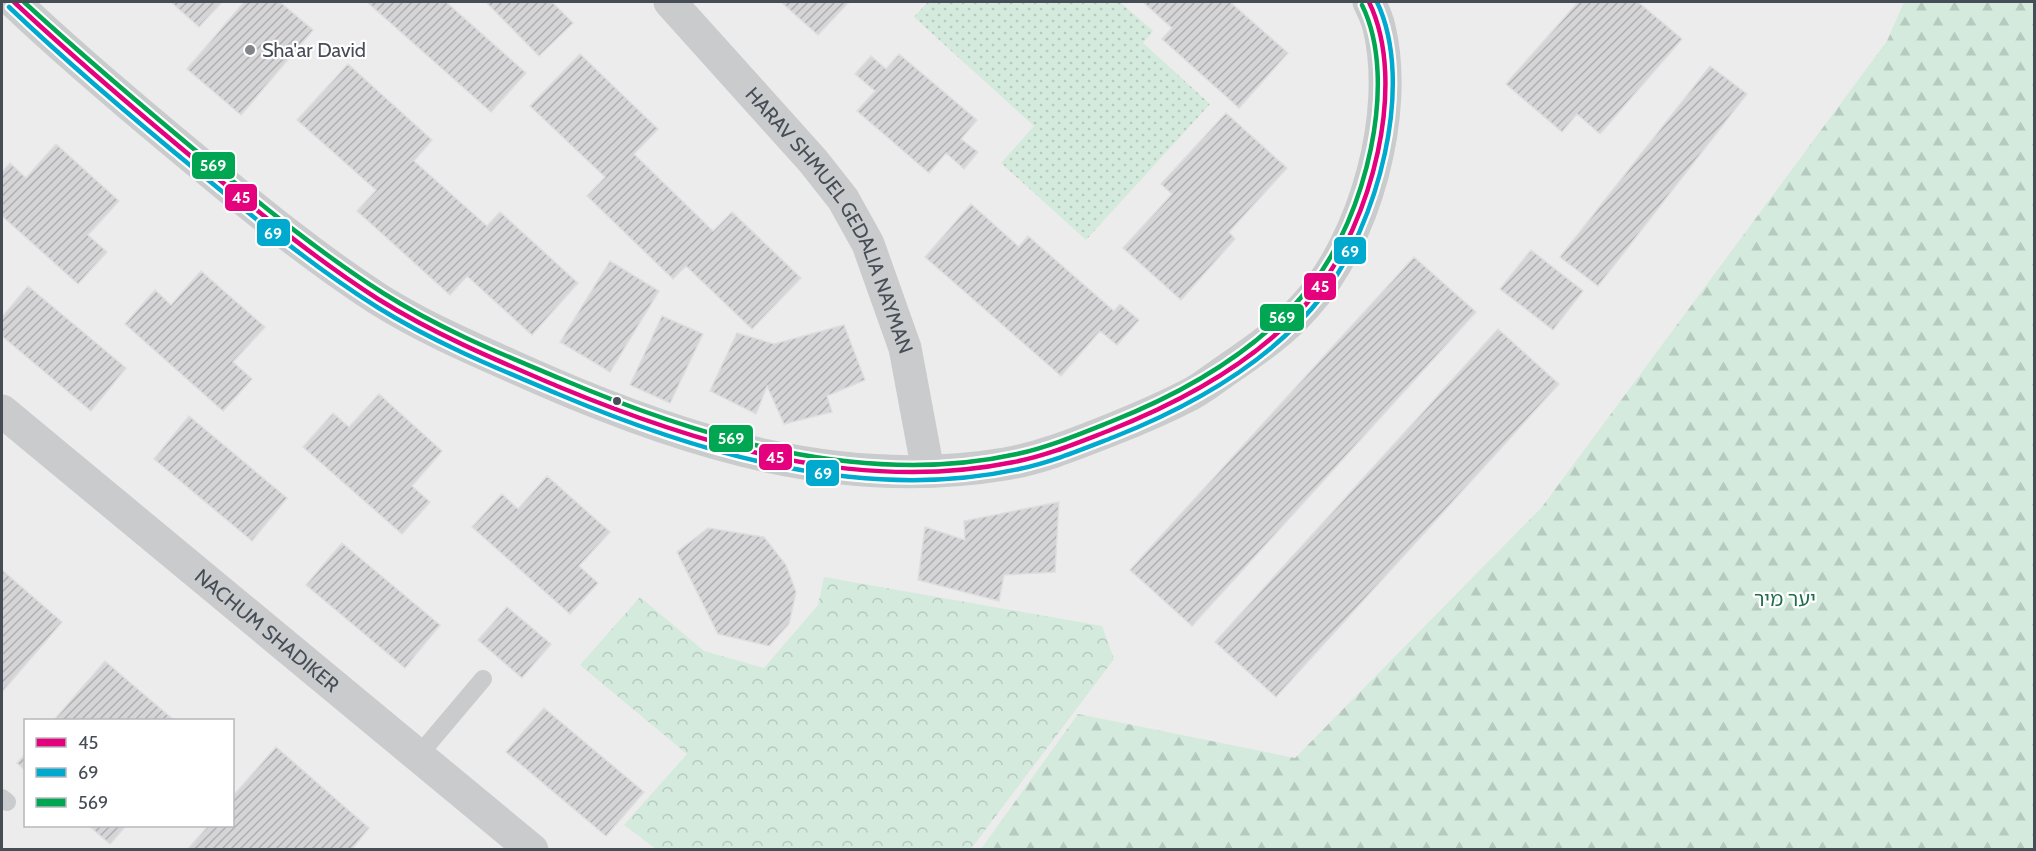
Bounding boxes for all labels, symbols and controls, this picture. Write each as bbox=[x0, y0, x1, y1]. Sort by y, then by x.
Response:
place label: Sha'ar David bbox=[262, 38, 366, 62]
marker: Sha'ar David bbox=[243, 43, 257, 57]
street label: HARAV SHMUEL GEDALIA NAYMAN bbox=[741, 82, 918, 357]
line badge: 569 bbox=[191, 151, 236, 180]
text: 569 bbox=[200, 156, 226, 175]
line badge: 45 bbox=[224, 183, 258, 212]
text: 45 bbox=[232, 188, 250, 207]
line badge: 69 bbox=[256, 218, 291, 247]
text: 69 bbox=[264, 224, 282, 243]
line badge: 69 bbox=[1333, 236, 1367, 265]
text: 69 bbox=[1341, 242, 1359, 261]
line badge: 45 bbox=[1303, 272, 1337, 301]
text: 45 bbox=[1311, 277, 1329, 296]
line badge: 569 bbox=[1259, 303, 1305, 332]
text: 569 bbox=[1269, 308, 1295, 327]
unlabelled marker bbox=[611, 395, 623, 407]
line badge: 569 bbox=[708, 424, 754, 453]
text: 569 bbox=[718, 429, 744, 448]
line badge: 45 bbox=[758, 443, 793, 471]
text: 45 bbox=[766, 448, 784, 467]
line badge: 69 bbox=[805, 459, 840, 487]
text: 69 bbox=[814, 464, 832, 483]
street label: NACHUM SHADIKER bbox=[190, 564, 344, 697]
park label: יער מיר bbox=[1754, 587, 1816, 611]
legend bbox=[24, 719, 234, 827]
text: 45 bbox=[78, 732, 98, 754]
text: 69 bbox=[78, 762, 98, 784]
text: 569 bbox=[78, 792, 108, 814]

